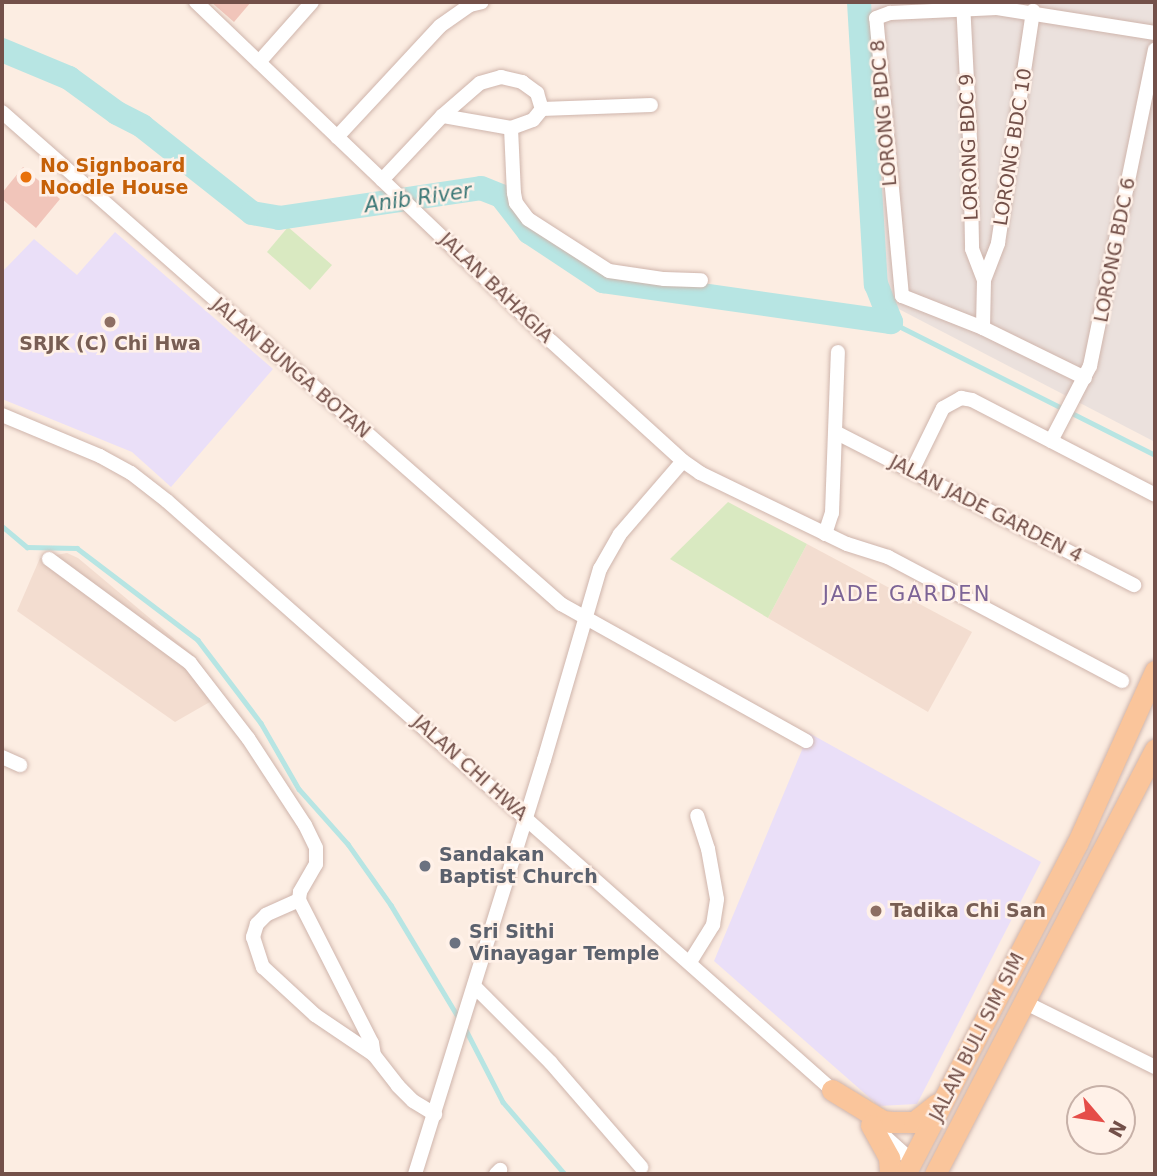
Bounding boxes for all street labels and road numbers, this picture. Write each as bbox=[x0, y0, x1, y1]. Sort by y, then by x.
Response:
street label: LORONG BDC 8 bbox=[866, 39, 902, 187]
street label: LORONG BDC 10 bbox=[989, 67, 1037, 227]
street label: LORONG BDC 9 bbox=[955, 73, 983, 221]
street label: LORONG BDC 6 bbox=[1090, 176, 1140, 324]
street label: JALAN BAHAGIA bbox=[435, 228, 557, 348]
street label: JALAN BUNGA BOTAN bbox=[207, 293, 375, 443]
street label: JALAN JADE GARDEN 4 bbox=[886, 450, 1086, 568]
street label: JALAN CHI HWA bbox=[408, 710, 532, 826]
street label: JALAN BULI SIM SIM bbox=[925, 949, 1029, 1125]

